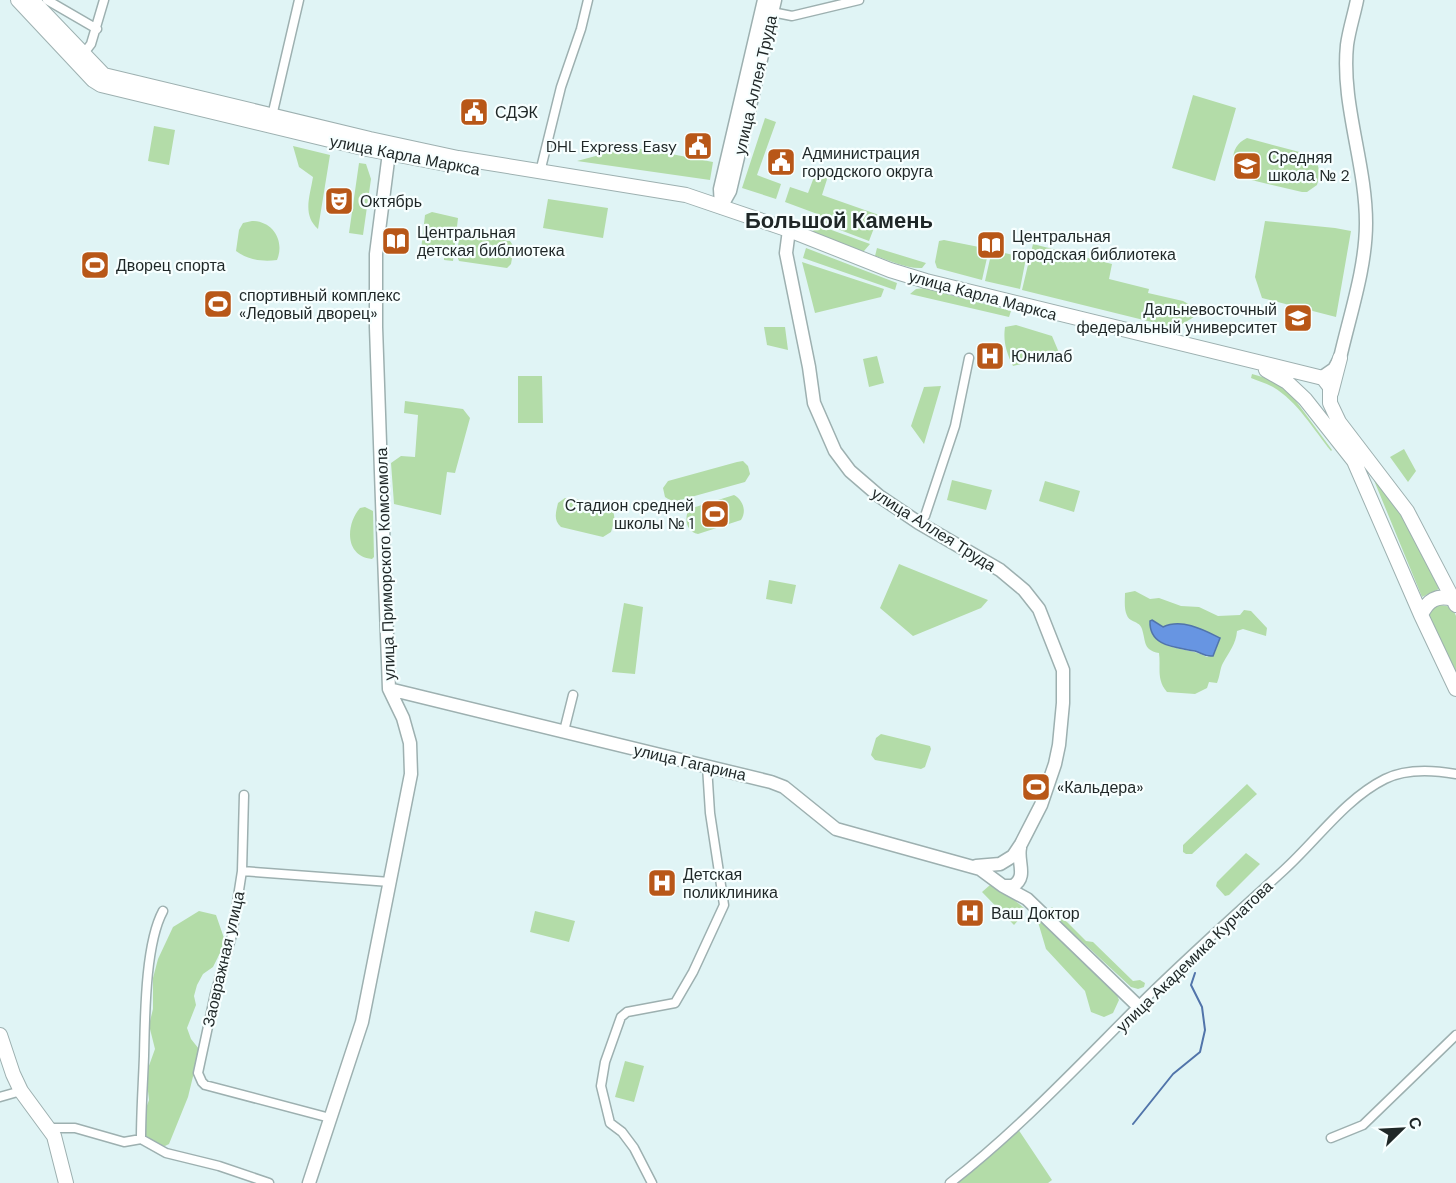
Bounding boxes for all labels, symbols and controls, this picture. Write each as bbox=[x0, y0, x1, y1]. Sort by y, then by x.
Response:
street label: улица Аллея Труда bbox=[729, 13, 782, 157]
public building icon: СДЭК bbox=[458, 96, 490, 128]
place label: СДЭК bbox=[495, 102, 539, 123]
public building icon: DHL Express Easy bbox=[682, 130, 714, 162]
street label: улица Карла Маркса bbox=[328, 131, 482, 180]
place label: DHL Express Easy bbox=[546, 136, 677, 157]
place label: Администрация городского округа bbox=[802, 143, 933, 182]
public building icon: Администрация городского округа bbox=[765, 146, 797, 178]
place label: Средняя школа № 2 bbox=[1268, 147, 1350, 186]
school or university icon: Средняя школа № 2 bbox=[1231, 150, 1263, 182]
theatre icon: Октябрь bbox=[323, 185, 355, 217]
place label: Октябрь bbox=[360, 191, 422, 212]
district label: Большой Камень bbox=[745, 206, 933, 235]
place label: Центральная детская библиотека bbox=[417, 222, 565, 261]
library icon: Центральная детская библиотека bbox=[380, 225, 412, 257]
place label: Центральная городская библиотека bbox=[1012, 226, 1176, 265]
library icon: Центральная городская библиотека bbox=[975, 229, 1007, 261]
sports icon: Дворец спорта bbox=[79, 249, 111, 281]
place label: Дворец спорта bbox=[116, 255, 226, 276]
street label: улица Карла Маркса bbox=[906, 266, 1059, 325]
place label: спортивный комплекс «Ледовый дворец» bbox=[239, 285, 401, 324]
sports icon: спортивный комплекс «Ледовый дворец» bbox=[202, 288, 234, 320]
place label: Дальневосточный федеральный университет bbox=[1076, 299, 1278, 338]
school or university icon: Дальневосточный федеральный университет bbox=[1282, 302, 1314, 334]
hospital icon: Юнилаб bbox=[974, 340, 1006, 372]
place label: Юнилаб bbox=[1011, 346, 1072, 367]
street label: улица Приморского Комсомола bbox=[371, 447, 400, 681]
street label: улица Аллея Труда bbox=[868, 483, 1000, 576]
place label: Стадион средней школы № 1 bbox=[565, 495, 694, 534]
sports icon: Стадион средней школы № 1 bbox=[699, 498, 731, 530]
street label: улица Гагарина bbox=[632, 739, 748, 786]
sports icon: «Кальдера» bbox=[1020, 771, 1052, 803]
place label: «Кальдера» bbox=[1057, 777, 1143, 798]
place label: Детская поликлиника bbox=[683, 864, 778, 903]
hospital icon: Детская поликлиника bbox=[646, 867, 678, 899]
street label: улица Академика Курчатова bbox=[1112, 876, 1277, 1037]
street label: Заовражная улица bbox=[198, 889, 249, 1029]
hospital icon: Ваш Доктор bbox=[954, 897, 986, 929]
place label: Ваш Доктор bbox=[991, 903, 1080, 924]
north arrow bbox=[1372, 1099, 1432, 1159]
text: С bbox=[1403, 1114, 1427, 1133]

